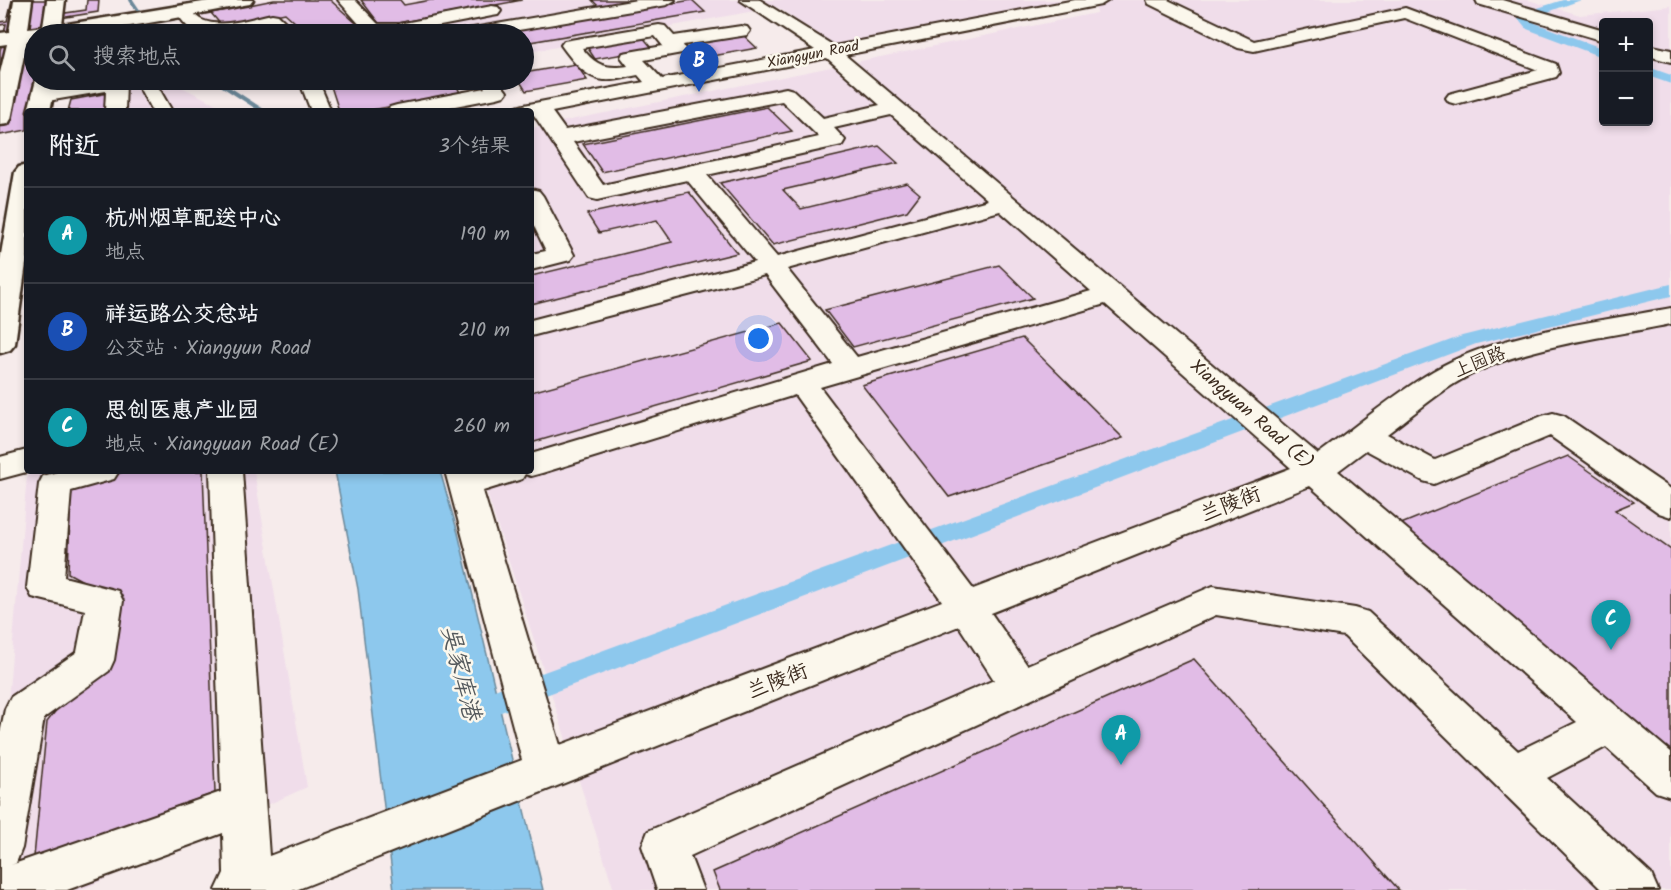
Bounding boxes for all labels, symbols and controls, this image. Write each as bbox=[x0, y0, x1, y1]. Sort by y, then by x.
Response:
map controls bbox=[1599, 18, 1653, 126]
button: + bbox=[1599, 18, 1653, 72]
search box bbox=[24, 24, 534, 90]
street label: Xiangyun Road bbox=[765, 34, 862, 76]
text: 搜索地点 bbox=[93, 40, 181, 75]
icon: search bbox=[45, 41, 78, 74]
pin: B bbox=[680, 42, 718, 92]
button: − bbox=[1599, 72, 1653, 126]
text: 附近 bbox=[48, 126, 100, 168]
text: 3个结果 bbox=[439, 131, 510, 163]
text: 杭州烟草配送中心 bbox=[105, 202, 281, 237]
text: A bbox=[61, 219, 74, 251]
text: 190 m bbox=[460, 219, 510, 251]
text: 地点 bbox=[105, 237, 145, 269]
text: 祥运路公交总站 bbox=[105, 298, 259, 333]
text: B bbox=[61, 315, 74, 347]
text: 210 m bbox=[458, 315, 510, 347]
your location bbox=[744, 324, 773, 353]
text: 公交站 · Xiangyun Road bbox=[105, 333, 310, 365]
street label: 上园路 bbox=[1450, 339, 1510, 387]
street label: Xiangyuan Road (E) bbox=[1183, 353, 1319, 477]
text: 思创医惠产业园 bbox=[105, 394, 259, 429]
text: C bbox=[61, 411, 74, 443]
text: 260 m bbox=[453, 411, 510, 443]
text: 地点 · Xiangyuan Road (E) bbox=[105, 429, 339, 461]
street label: 兰陵街 bbox=[1196, 478, 1266, 532]
pin: C bbox=[1592, 600, 1630, 650]
water label: 吴家库港 bbox=[429, 622, 491, 726]
street label: 兰陵街 bbox=[743, 655, 813, 709]
pin: A bbox=[1102, 716, 1140, 765]

